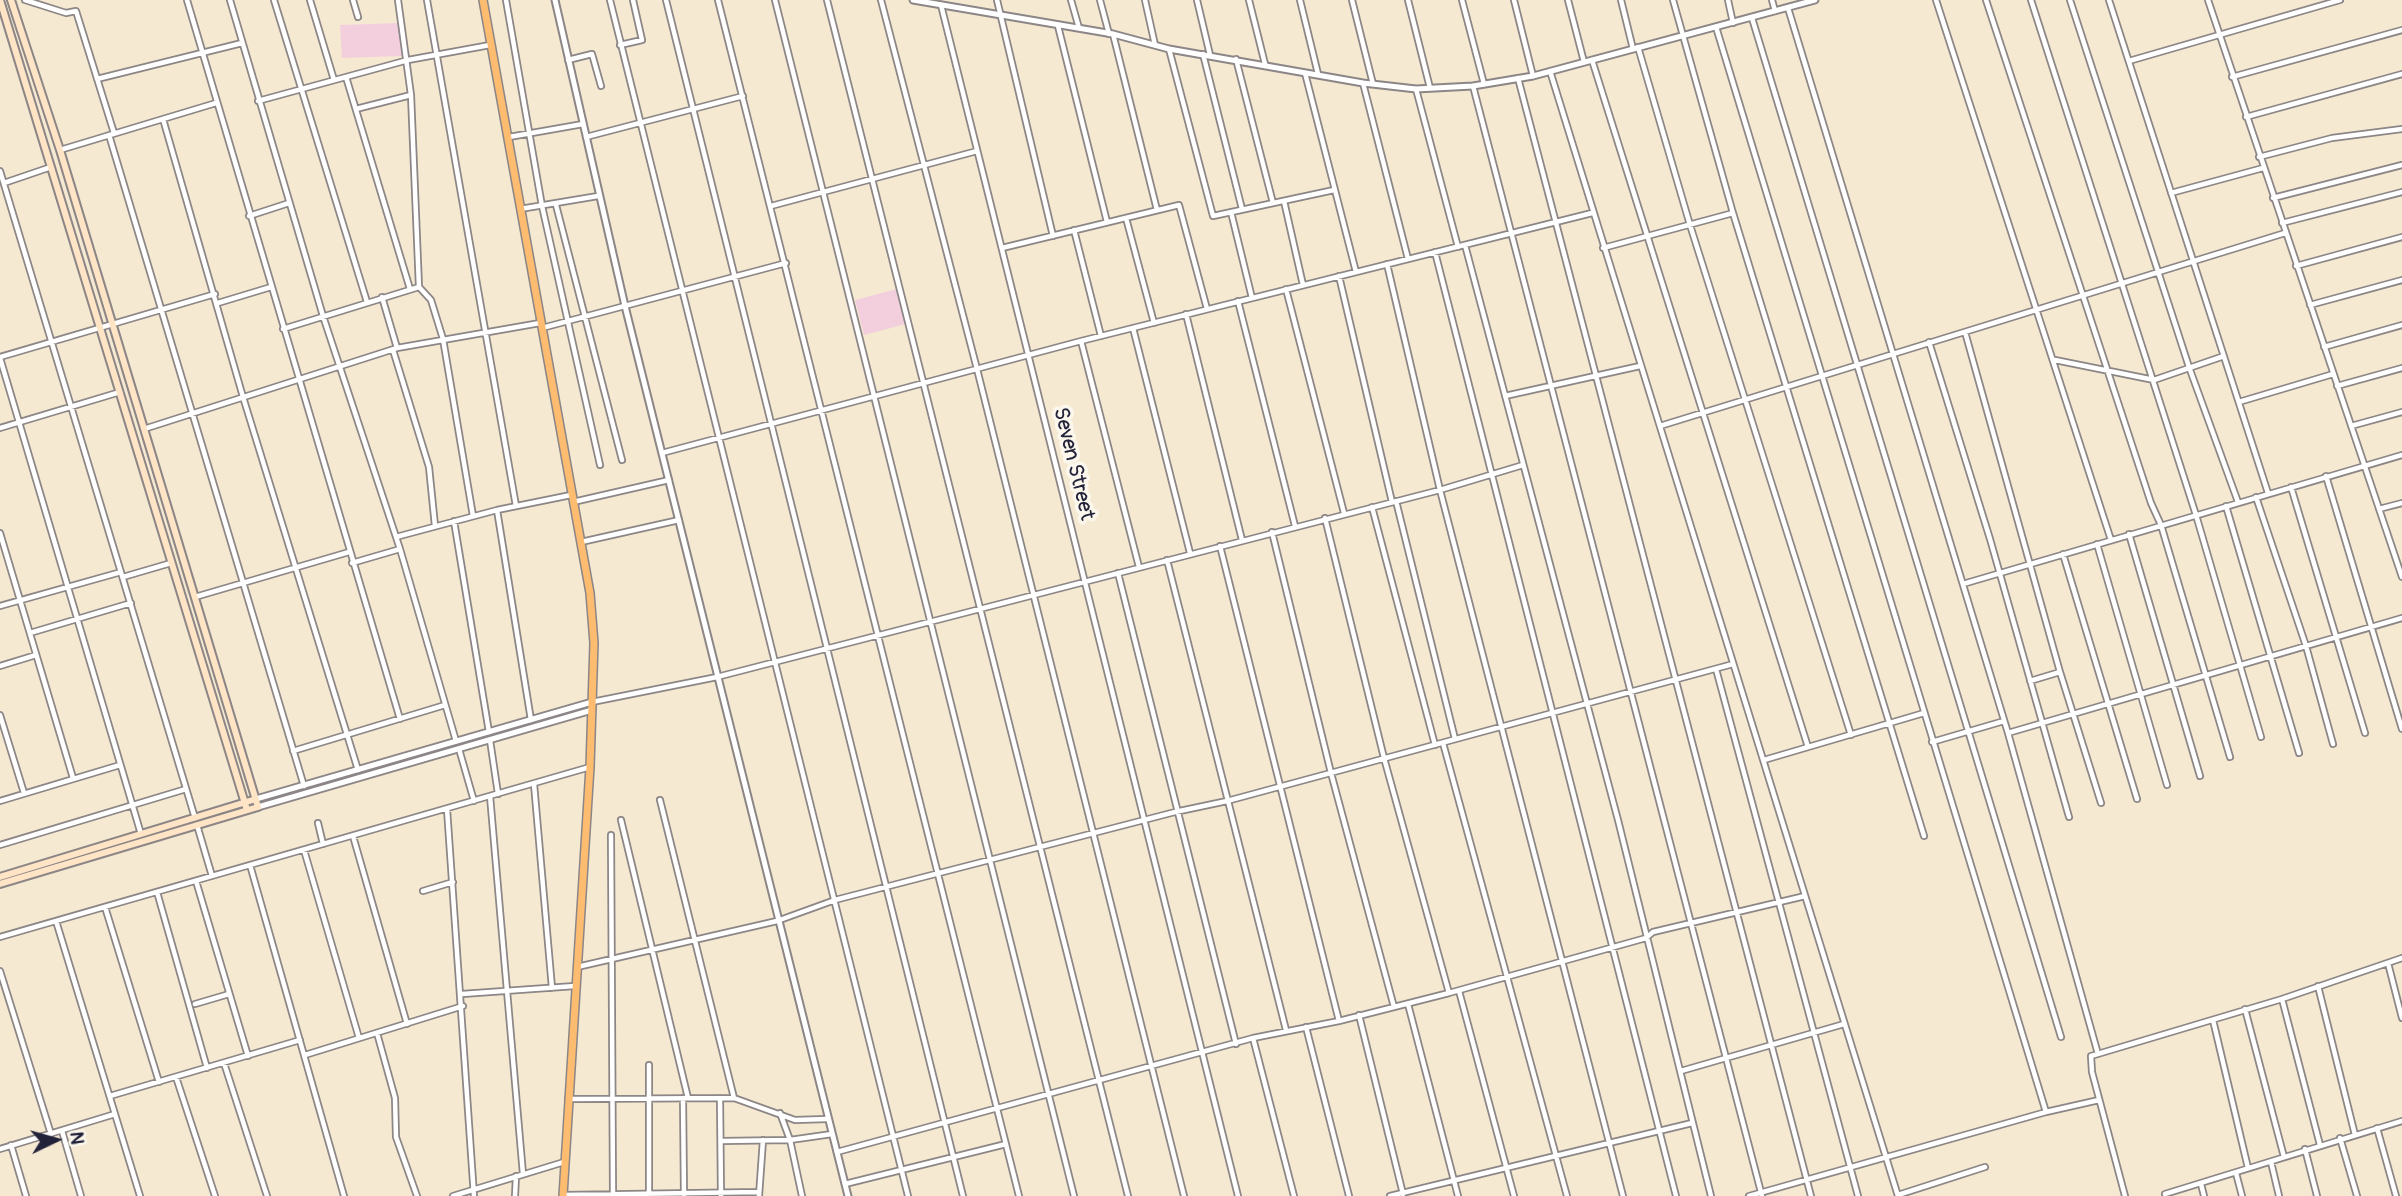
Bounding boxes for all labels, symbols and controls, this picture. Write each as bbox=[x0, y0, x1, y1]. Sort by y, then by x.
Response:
street label: Seven Street bbox=[1047, 405, 1099, 523]
north arrow bbox=[21, 1105, 91, 1175]
text: N bbox=[64, 1131, 89, 1146]

